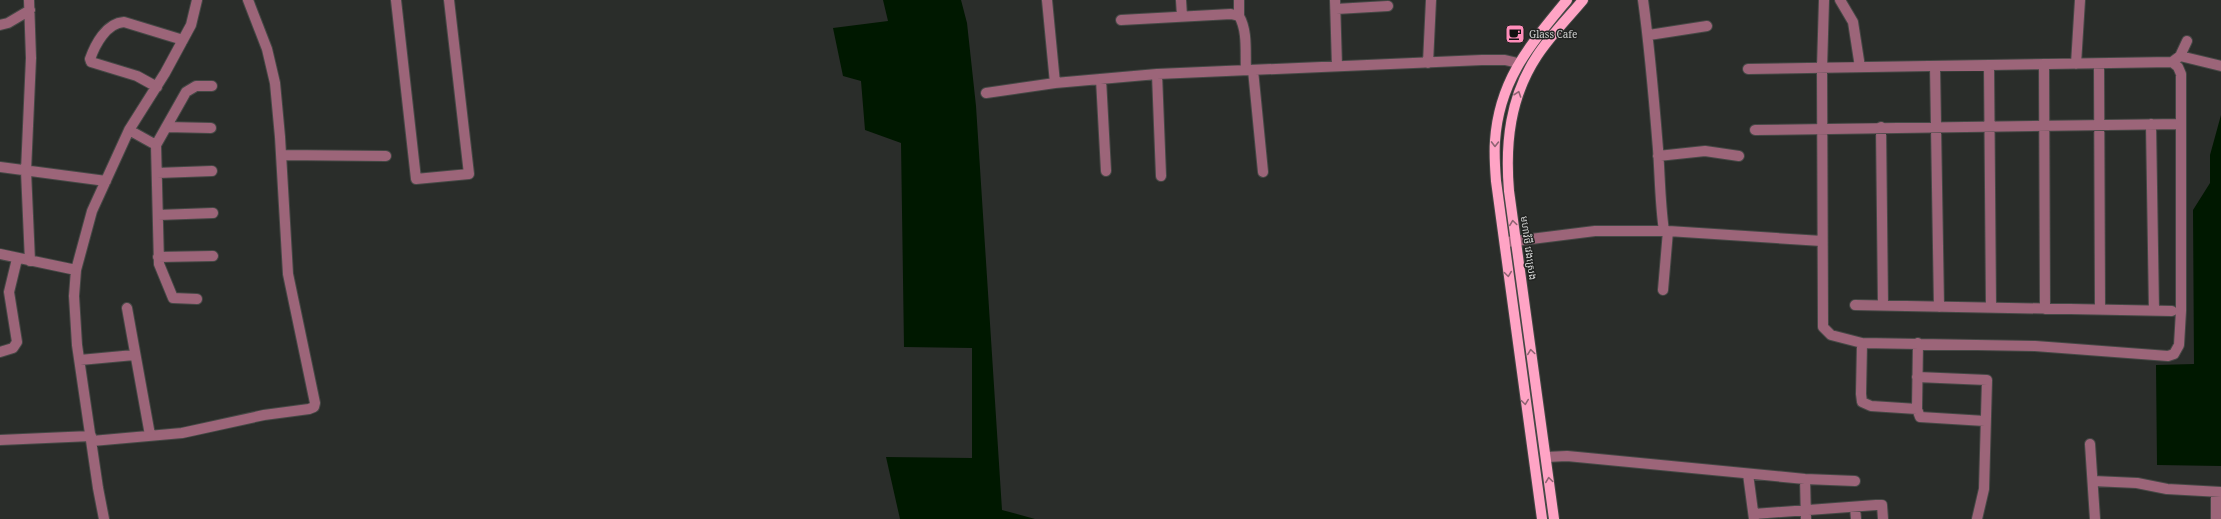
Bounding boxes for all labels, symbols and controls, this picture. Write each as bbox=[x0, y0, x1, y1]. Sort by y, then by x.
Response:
cafe icon: Glass Cafe bbox=[1504, 23, 1526, 45]
place label: Glass Cafe bbox=[1529, 27, 1577, 41]
one-way arrow bbox=[1513, 91, 1522, 98]
one-way arrow bbox=[1491, 141, 1499, 147]
street label: មហាវិថី វេងស្រេង bbox=[1518, 215, 1540, 281]
one-way arrow bbox=[1509, 220, 1518, 226]
one-way arrow bbox=[1503, 270, 1512, 277]
one-way arrow bbox=[1527, 348, 1536, 355]
one-way arrow bbox=[1521, 399, 1530, 405]
one-way arrow bbox=[1545, 477, 1554, 483]

